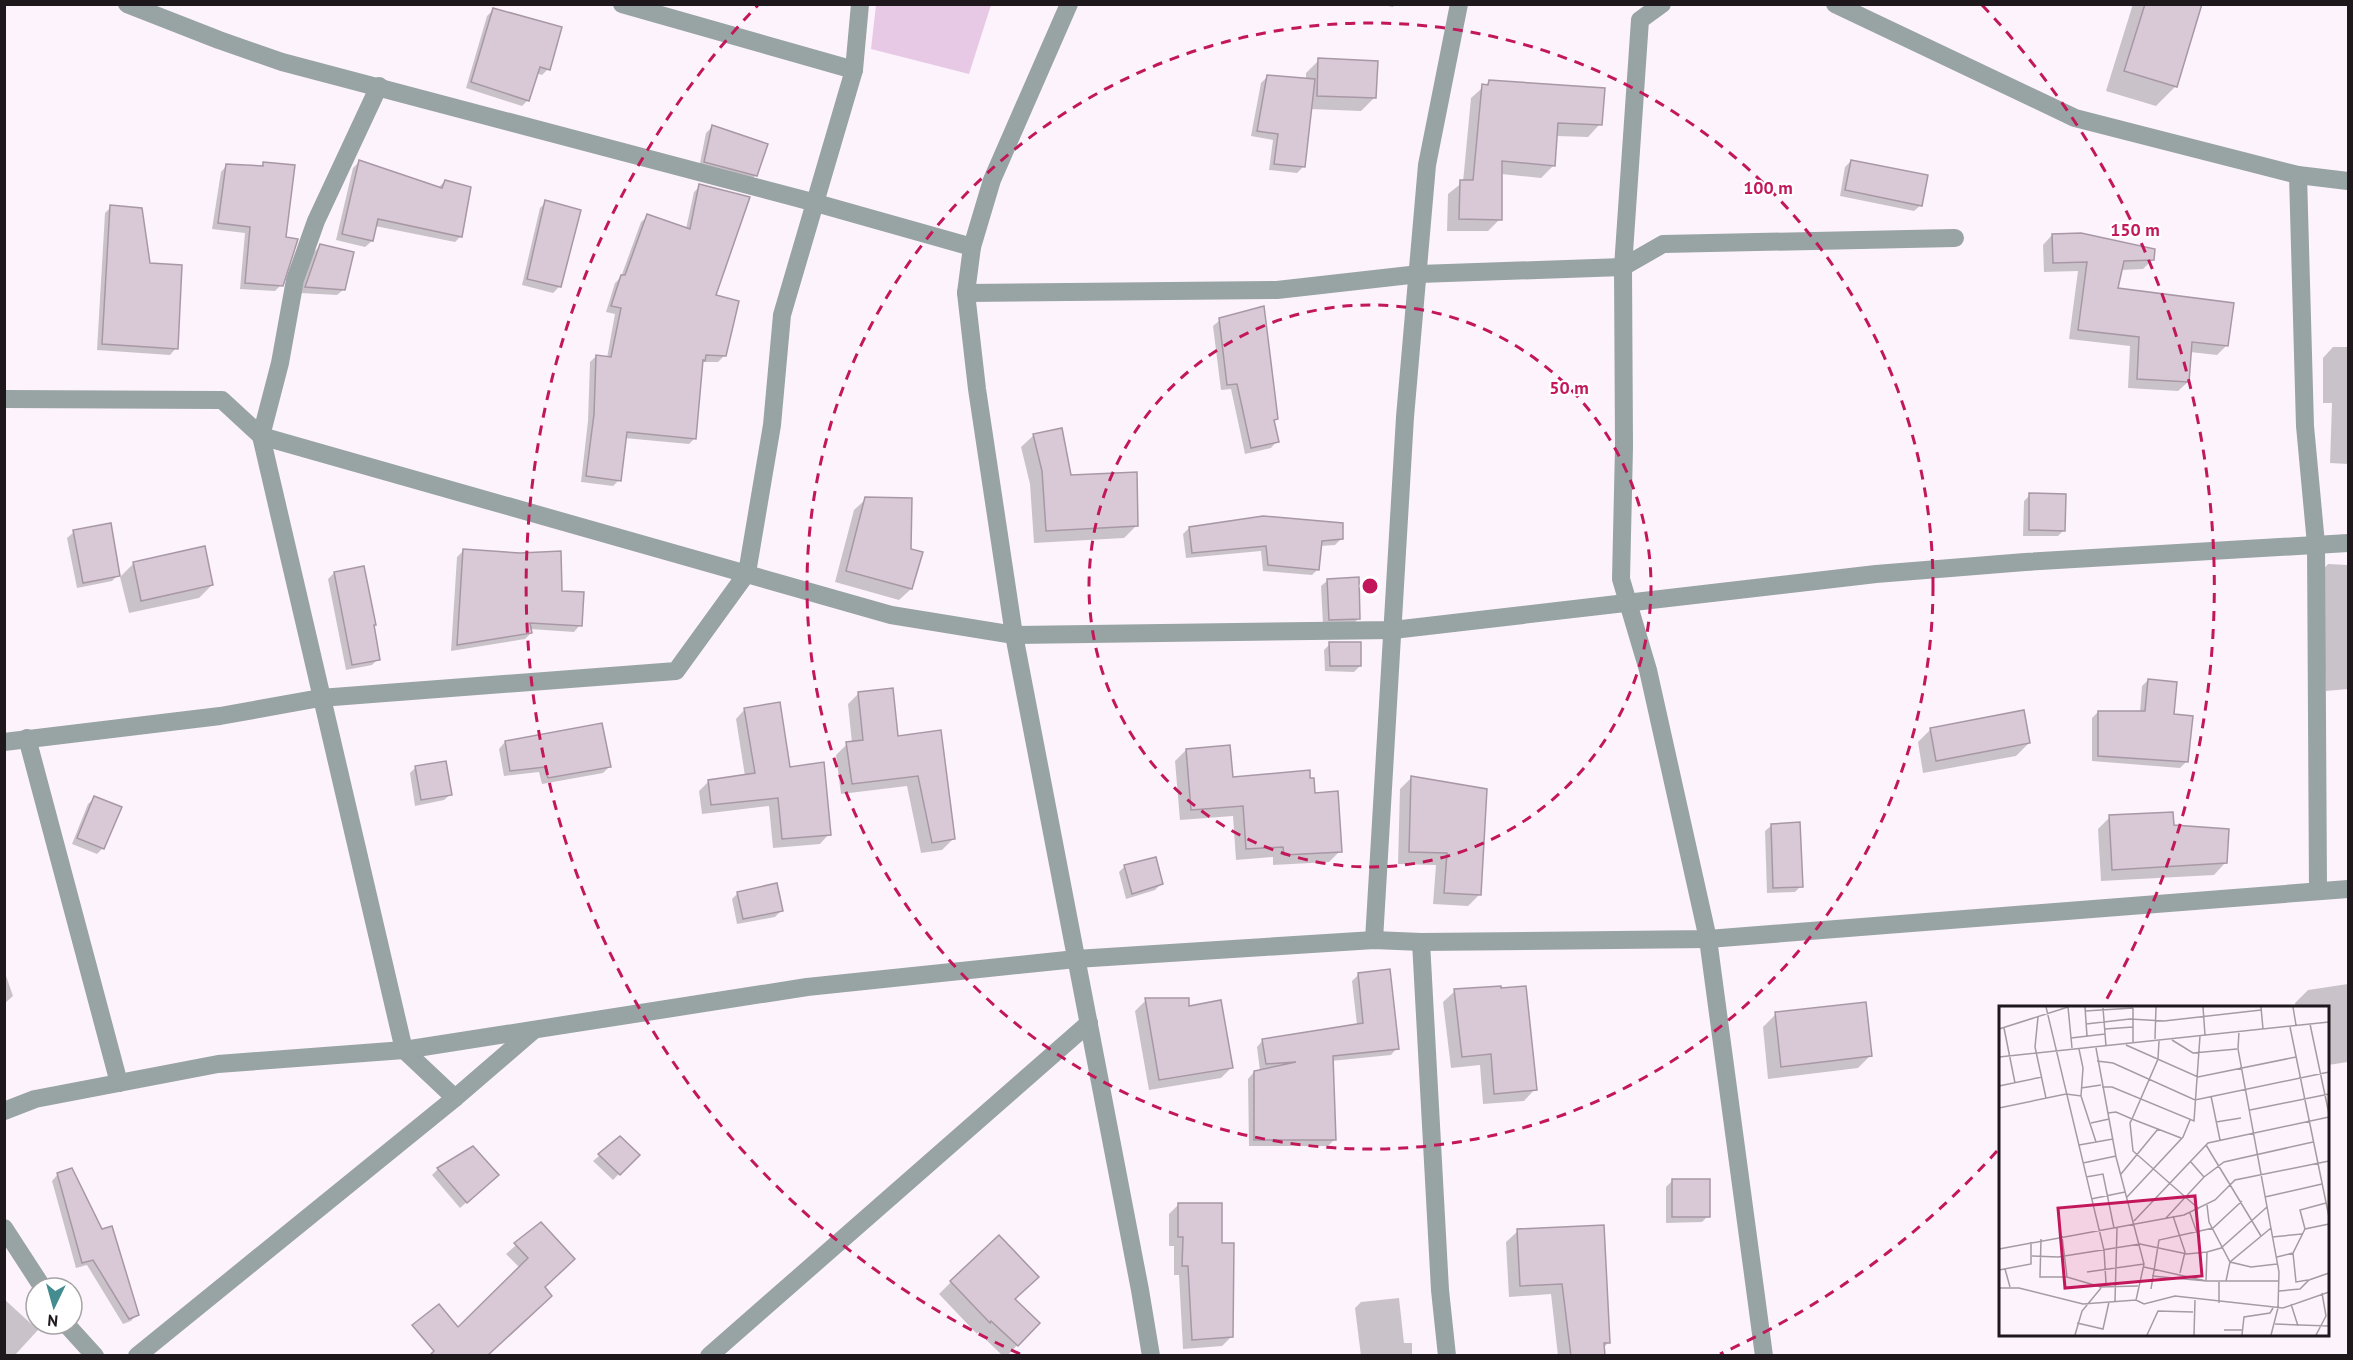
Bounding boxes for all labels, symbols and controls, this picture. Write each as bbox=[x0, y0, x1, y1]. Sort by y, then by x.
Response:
text: 100 m bbox=[1743, 176, 1793, 199]
text: 150 m bbox=[2110, 218, 2160, 241]
text: 50 m bbox=[1549, 376, 1589, 399]
centre of rings bbox=[1360, 576, 1380, 596]
inset map bbox=[1999, 1006, 2329, 1336]
north arrow bbox=[24, 1276, 84, 1336]
text: N bbox=[47, 1311, 59, 1331]

